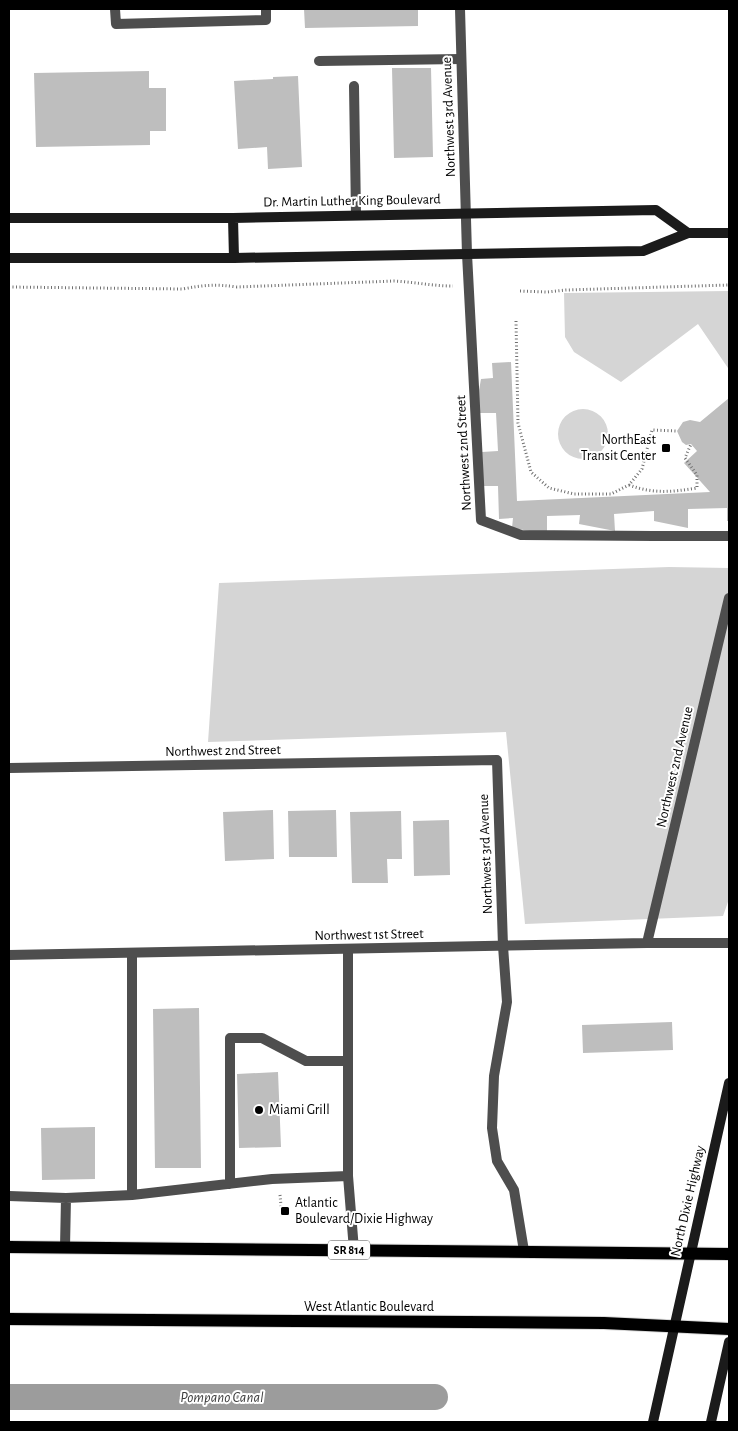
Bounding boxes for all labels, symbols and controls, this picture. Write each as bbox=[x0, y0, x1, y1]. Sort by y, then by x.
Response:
street label: Northwest 3rd Avenue bbox=[440, 57, 458, 177]
street label: Dr. Martin Luther King Boulevard bbox=[263, 192, 441, 210]
street label: Northwest 2nd Street bbox=[454, 394, 474, 511]
place label: NorthEast Transit Center bbox=[581, 433, 657, 463]
marker: NorthEast Transit Center bbox=[660, 442, 672, 454]
street label: Northwest 2nd Avenue bbox=[654, 705, 696, 829]
street label: Northwest 2nd Street bbox=[165, 743, 282, 759]
street label: Northwest 3rd Avenue bbox=[477, 794, 495, 914]
street label: Northwest 1st Street bbox=[314, 927, 424, 943]
place label: Miami Grill bbox=[269, 1103, 330, 1117]
marker: Miami Grill bbox=[253, 1104, 265, 1116]
street label: North Dixie Highway bbox=[668, 1144, 708, 1258]
place label: Atlantic Boulevard/Dixie Highway bbox=[295, 1196, 433, 1226]
marker: Atlantic Boulevard/Dixie Highway bbox=[279, 1205, 291, 1217]
road number: SR 814 bbox=[328, 1240, 370, 1260]
street label: West Atlantic Boulevard bbox=[304, 1300, 434, 1314]
water label: Pompano Canal bbox=[180, 1390, 264, 1405]

